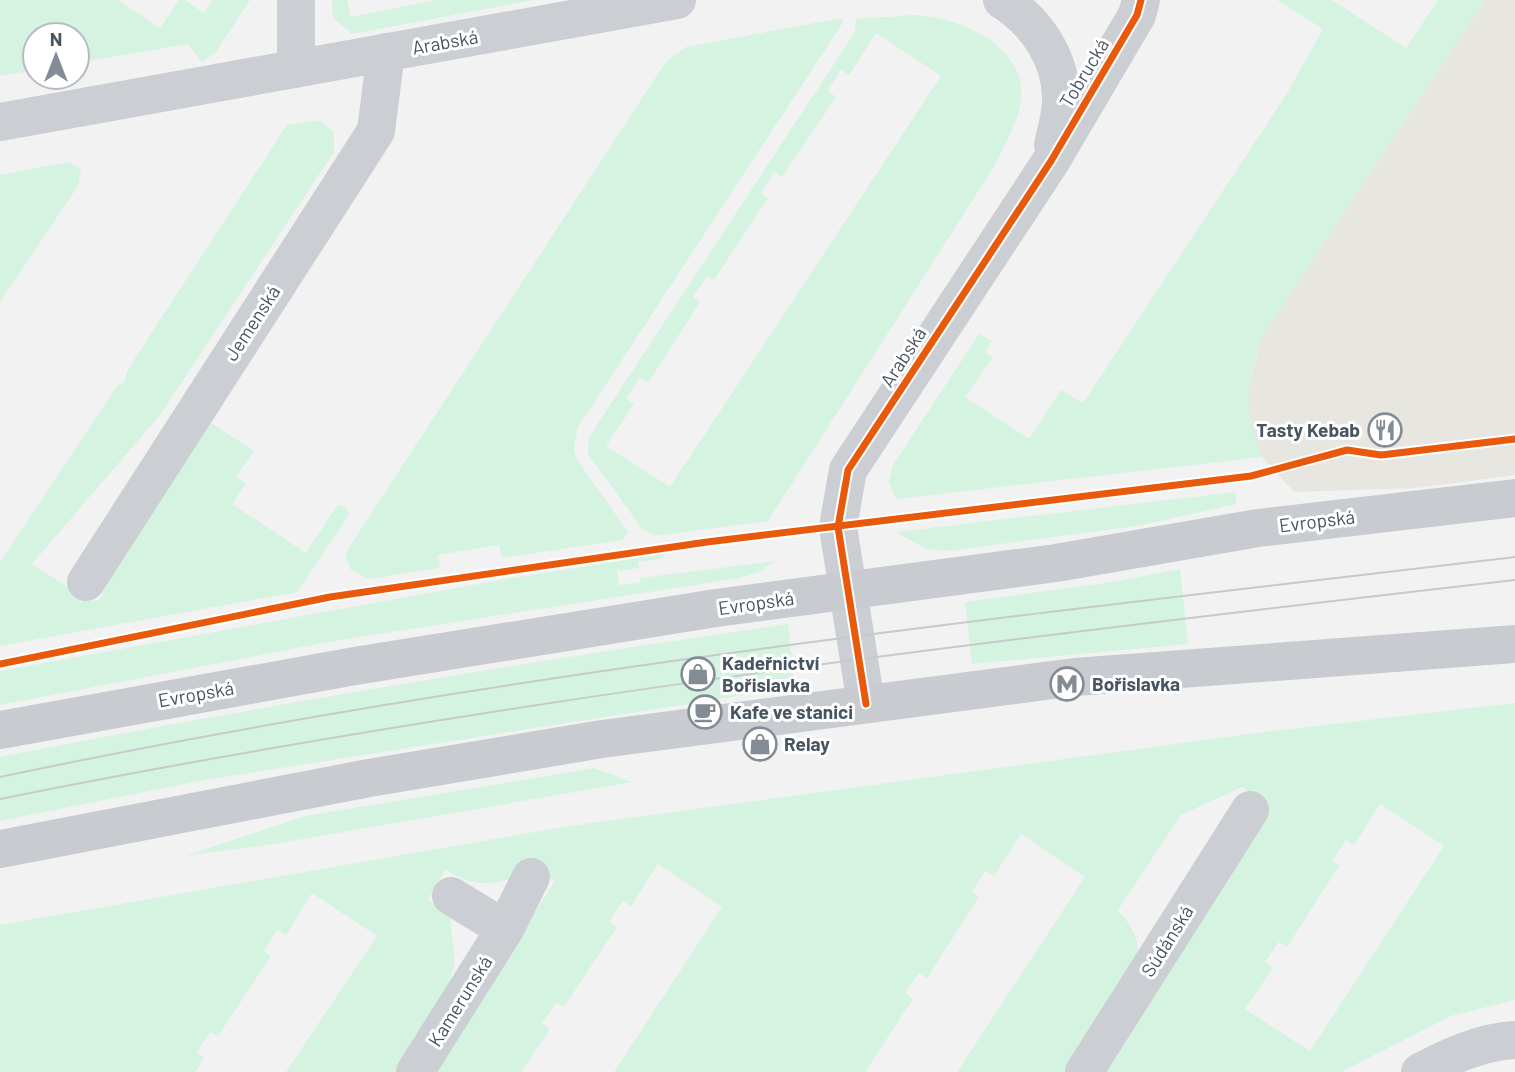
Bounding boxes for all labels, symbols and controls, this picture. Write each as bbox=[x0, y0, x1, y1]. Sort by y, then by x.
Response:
north arrow bbox=[21, 21, 91, 91]
street label: Arabská bbox=[410, 24, 480, 59]
text: N bbox=[50, 27, 62, 50]
street label: Tobrucká bbox=[1054, 34, 1113, 111]
street label: Jemenská bbox=[219, 281, 284, 365]
street label: Arabská bbox=[875, 323, 930, 391]
restaurant icon: Tasty Kebab bbox=[1366, 411, 1404, 449]
place label: Tasty Kebab bbox=[1256, 418, 1360, 441]
street label: Evropská bbox=[1278, 504, 1356, 537]
street label: Evropská bbox=[717, 586, 795, 619]
place label: Kadeřnictví Bořislavka bbox=[722, 651, 820, 696]
shop icon: Kadeřnictví Bořislavka bbox=[679, 655, 717, 693]
metro station icon: Bořislavka bbox=[1048, 665, 1086, 703]
place label: Bořislavka bbox=[1092, 672, 1180, 695]
street label: Evropská bbox=[156, 676, 236, 711]
cafe icon: Kafe ve stanici bbox=[686, 693, 724, 731]
place label: Kafe ve stanici bbox=[730, 700, 853, 723]
shop icon: Relay bbox=[741, 725, 779, 763]
place label: Relay bbox=[784, 732, 830, 755]
street label: Súdánská bbox=[1136, 901, 1197, 981]
street label: Kamerunská bbox=[423, 951, 496, 1050]

